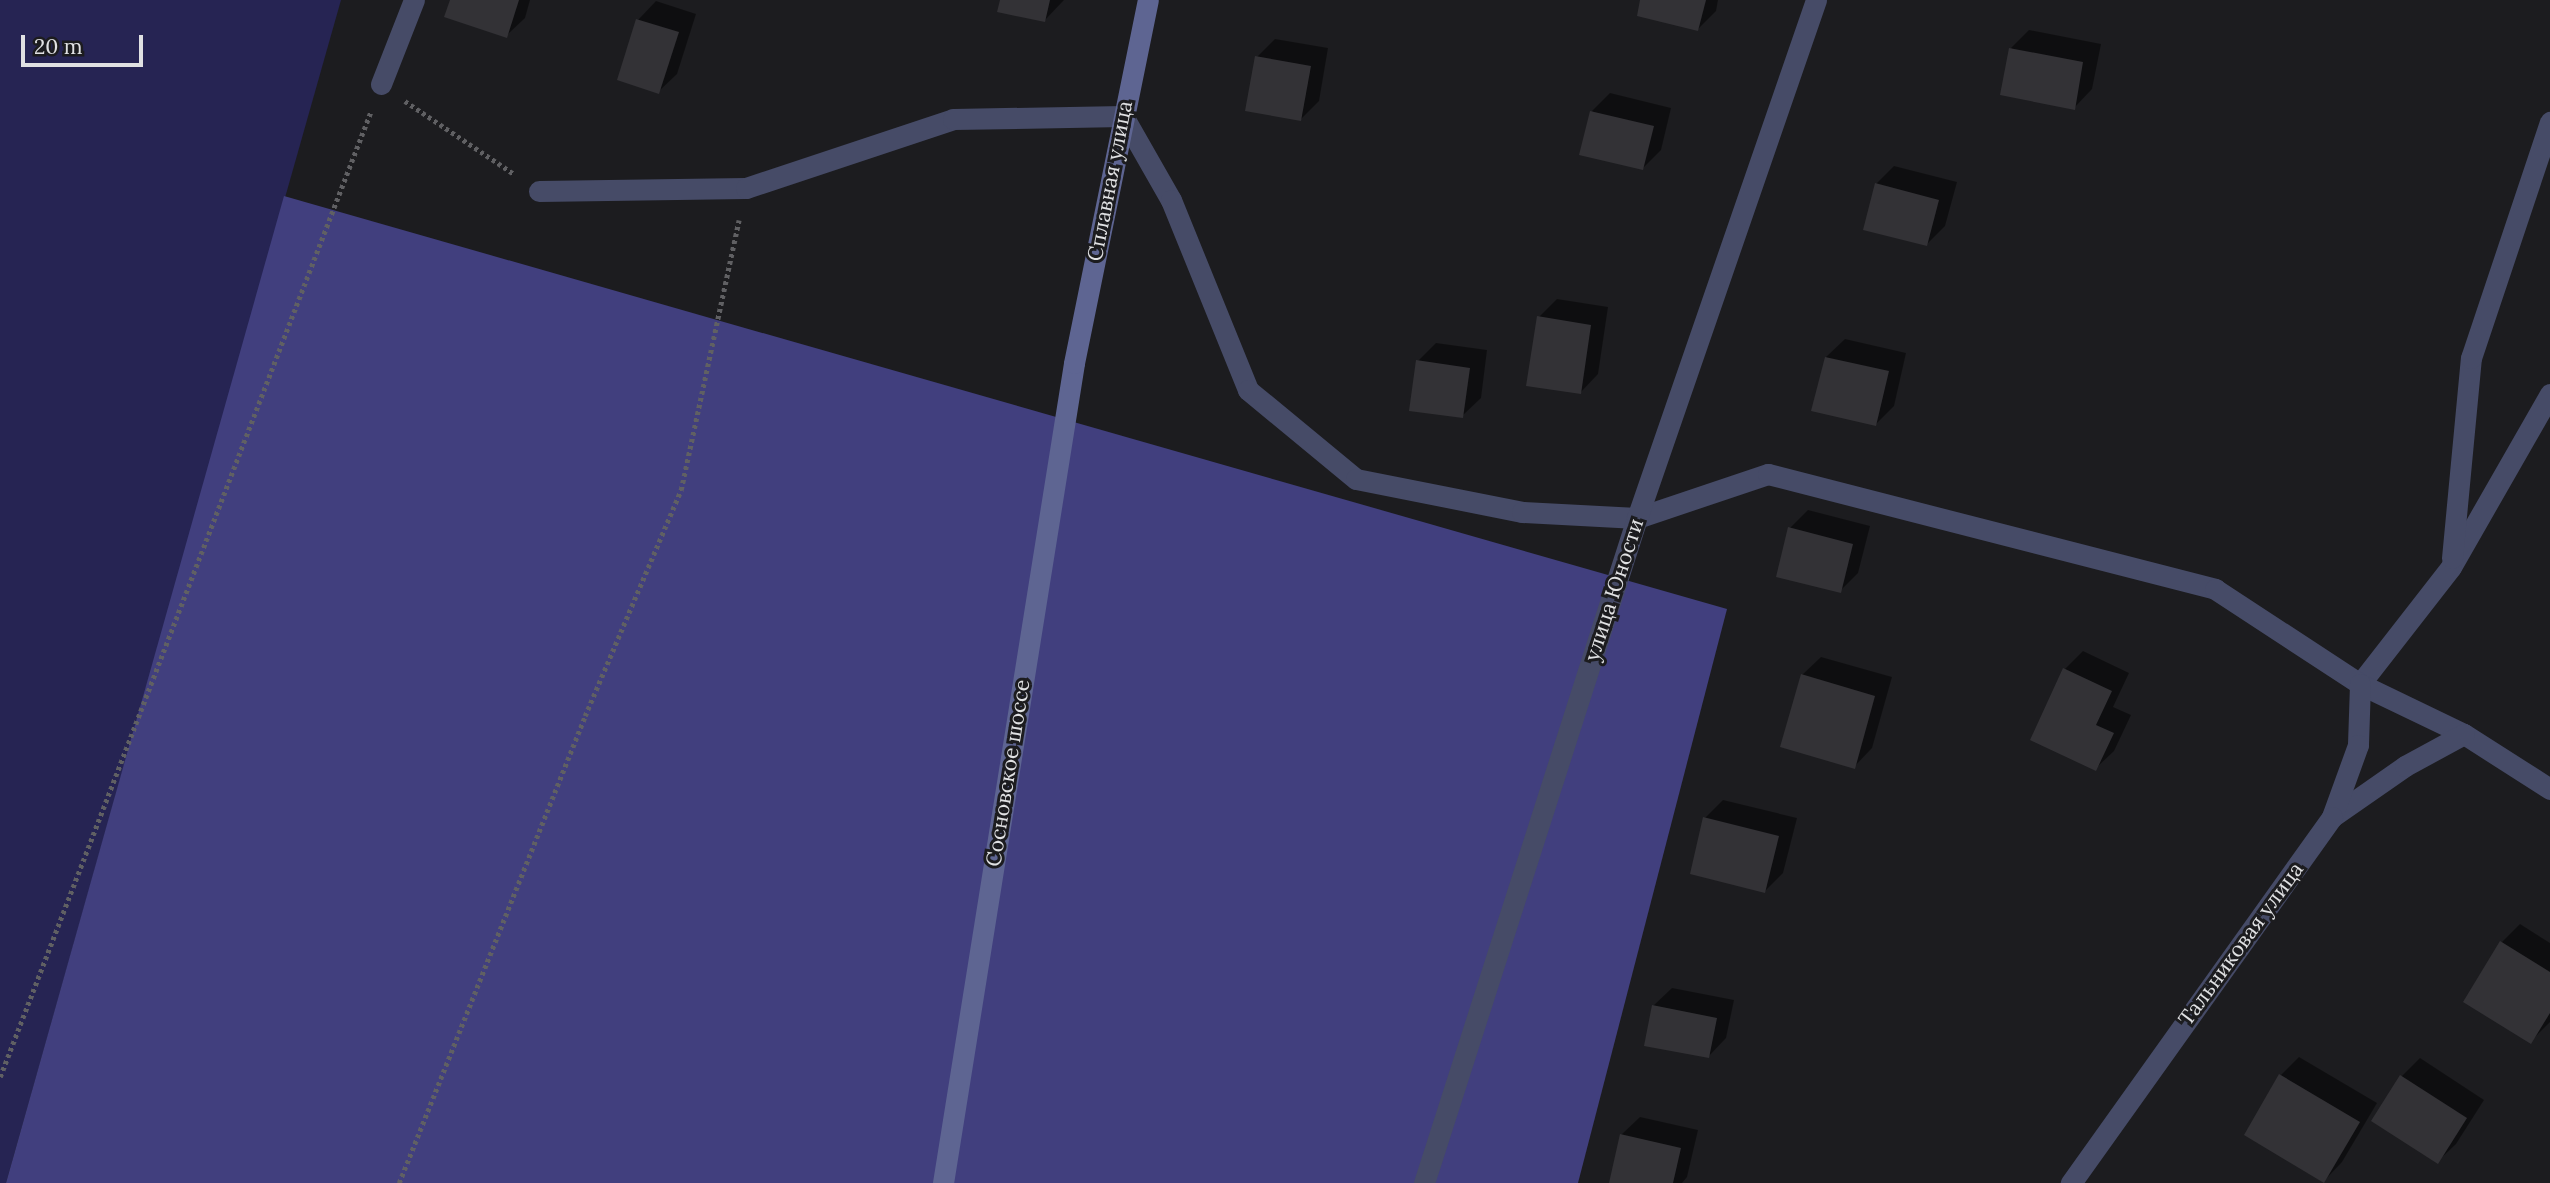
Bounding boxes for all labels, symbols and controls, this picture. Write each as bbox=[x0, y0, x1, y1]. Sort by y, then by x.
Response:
scale bar bbox=[24, 21, 147, 65]
text: 20 m bbox=[34, 33, 83, 60]
street label: Сплавная улица bbox=[1082, 99, 1138, 263]
street label: улица Юности bbox=[1579, 515, 1649, 665]
street label: Сосновское шоссе bbox=[981, 678, 1035, 868]
street label: Тальниковая улица bbox=[2173, 857, 2309, 1031]

